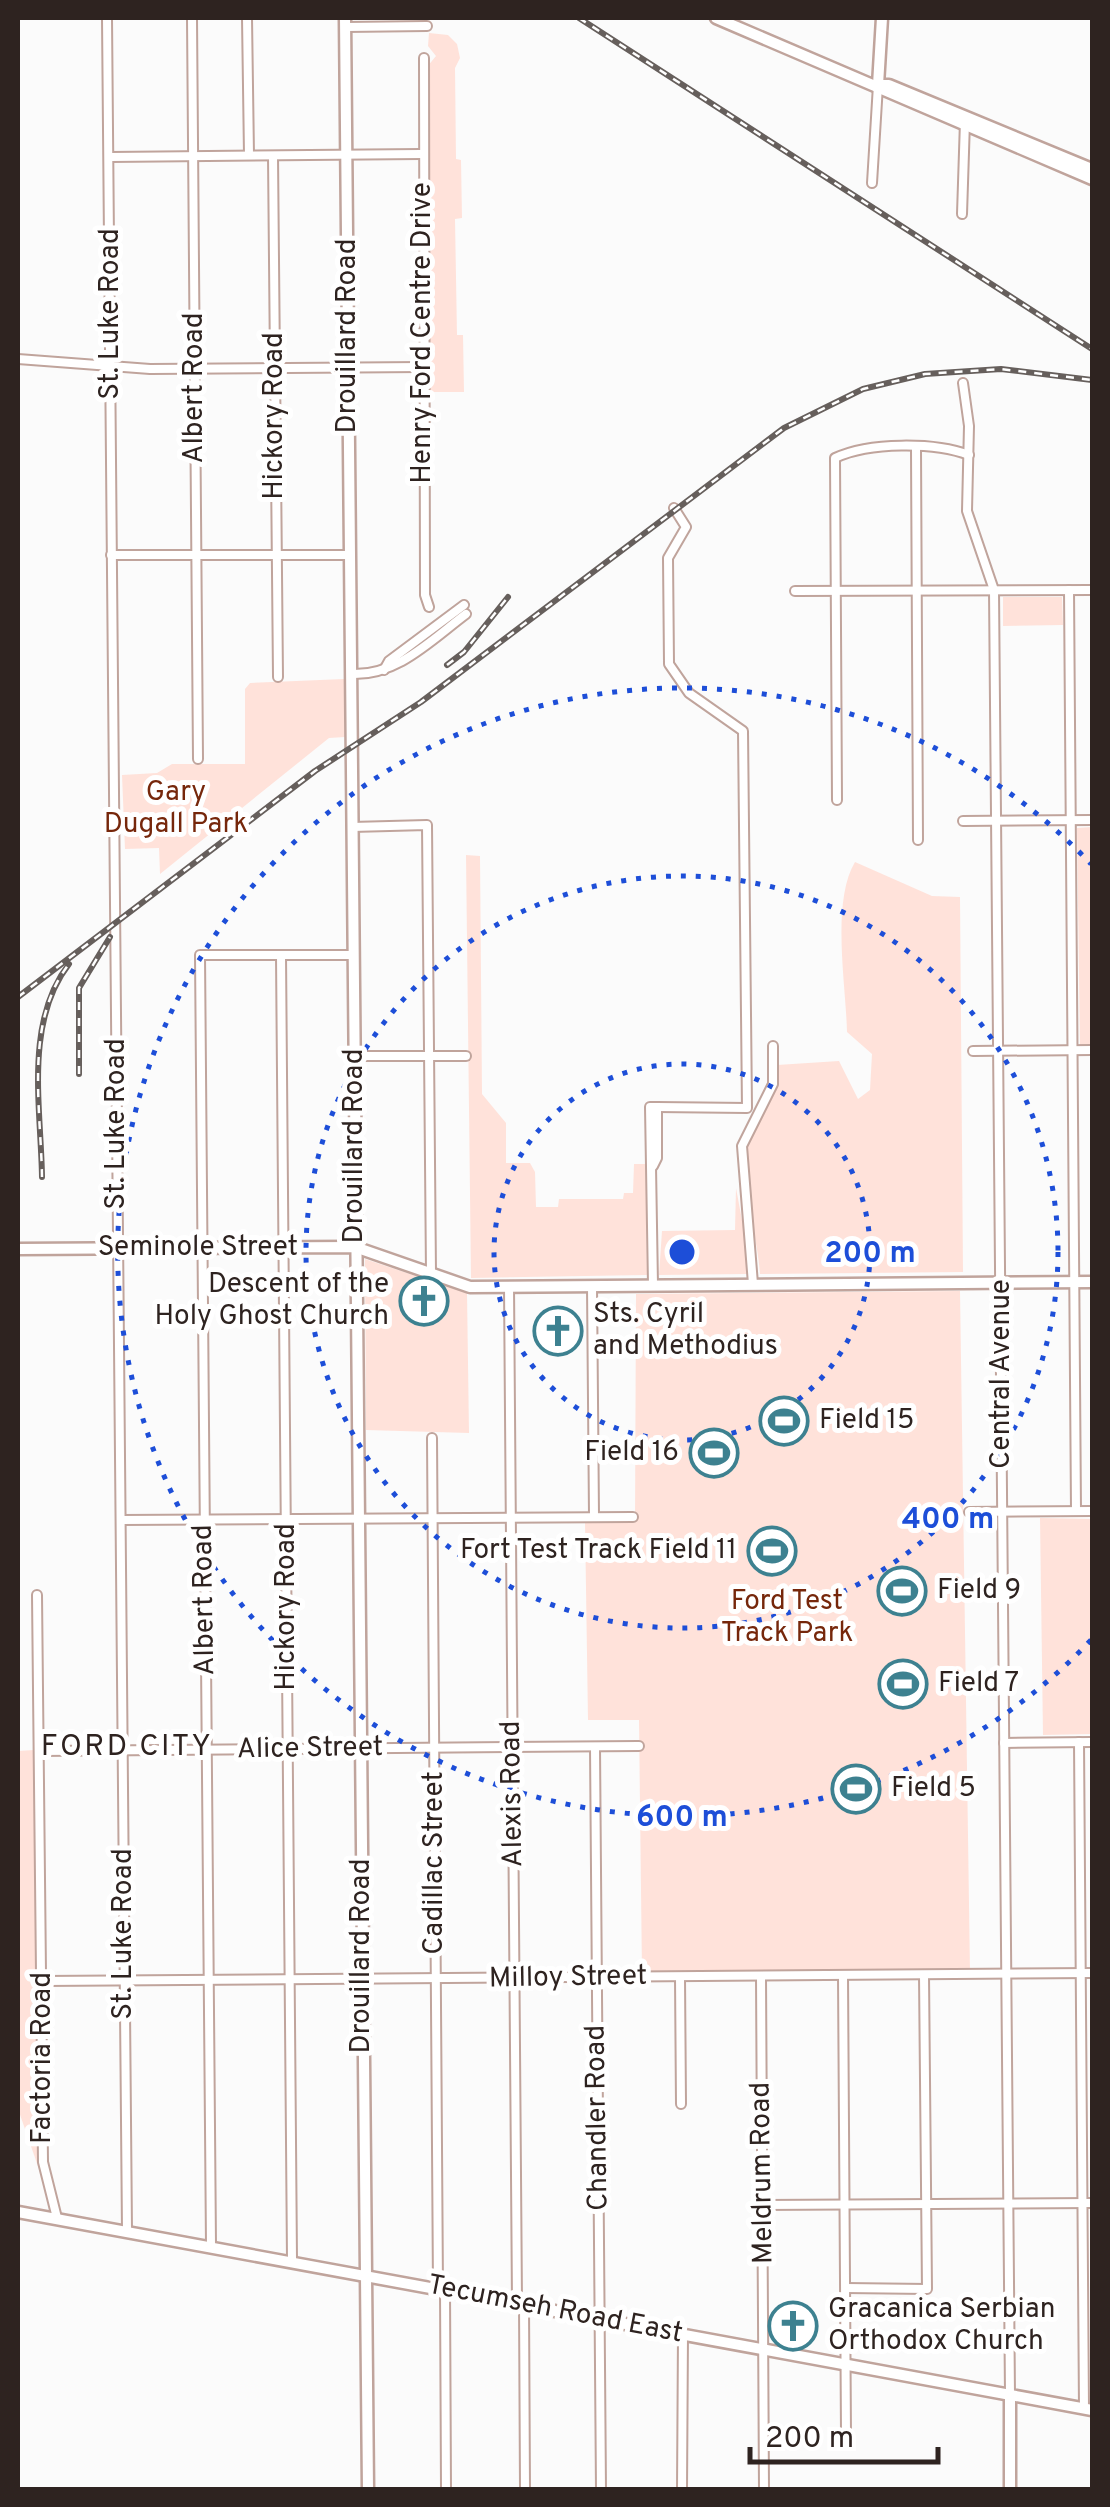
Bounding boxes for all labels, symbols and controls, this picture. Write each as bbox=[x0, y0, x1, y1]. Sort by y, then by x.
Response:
street label: Henry Ford Centre Drive bbox=[405, 182, 441, 484]
street label: St. Luke Road bbox=[93, 228, 129, 400]
street label: Drouillard Road bbox=[330, 239, 366, 434]
street label: Albert Road bbox=[177, 312, 213, 464]
street label: Hickory Road bbox=[257, 332, 293, 500]
park label: Gary Dugall Park bbox=[104, 775, 248, 843]
street label: St. Luke Road bbox=[99, 1038, 135, 1210]
street label: Drouillard Road bbox=[337, 1049, 373, 1244]
street label: Seminole Street bbox=[98, 1230, 298, 1266]
centre of rings bbox=[664, 1234, 700, 1270]
text: 200 m bbox=[824, 1236, 916, 1273]
place label: Descent of the Holy Ghost Church bbox=[154, 1267, 389, 1335]
church icon: Descent of the Holy Ghost Church bbox=[398, 1275, 450, 1327]
street label: Central Avenue bbox=[984, 1279, 1020, 1469]
place label: Sts. Cyril and Methodius bbox=[593, 1297, 778, 1365]
church icon: Sts. Cyril and Methodius bbox=[532, 1305, 584, 1357]
sports icon: Field 15 bbox=[758, 1395, 810, 1447]
place label: Field 15 bbox=[819, 1403, 914, 1439]
sports icon: Field 16 bbox=[688, 1427, 740, 1479]
place label: Field 16 bbox=[584, 1435, 679, 1471]
text: 400 m bbox=[902, 1502, 994, 1539]
street label: Hickory Road bbox=[269, 1523, 305, 1691]
street label: Albert Road bbox=[186, 1524, 224, 1676]
sports icon: Fort Test Track Field 11 bbox=[746, 1525, 798, 1577]
place label: Fort Test Track Field 11 bbox=[460, 1533, 737, 1569]
sports icon: Field 9 bbox=[876, 1565, 928, 1617]
place label: Field 9 bbox=[937, 1573, 1021, 1609]
park label: Ford Test Track Park bbox=[721, 1584, 853, 1652]
sports icon: Field 7 bbox=[877, 1658, 929, 1710]
place label: Field 7 bbox=[938, 1666, 1019, 1702]
street label: Alexis Road bbox=[494, 1720, 532, 1868]
district label: FORD CITY bbox=[41, 1729, 213, 1766]
street label: Alice Street bbox=[236, 1730, 384, 1768]
sports icon: Field 5 bbox=[830, 1763, 882, 1815]
street label: Cadillac Street bbox=[417, 1771, 453, 1955]
place label: Field 5 bbox=[891, 1771, 976, 1807]
text: 600 m bbox=[636, 1800, 728, 1837]
street label: St. Luke Road bbox=[106, 1848, 142, 2020]
street label: Drouillard Road bbox=[344, 1859, 380, 2054]
street label: Milloy Street bbox=[489, 1959, 647, 1997]
street label: Factoria Road bbox=[25, 1972, 61, 2144]
street label: Chandler Road bbox=[578, 2025, 618, 2211]
street label: Meldrum Road bbox=[743, 2081, 783, 2265]
street label: Tecumseh Road East bbox=[424, 2268, 686, 2352]
place label: Gracanica Serbian Orthodox Church bbox=[828, 2292, 1056, 2360]
church icon: Gracanica Serbian Orthodox Church bbox=[767, 2300, 819, 2352]
scale bar bbox=[750, 2402, 938, 2464]
text: 200 m bbox=[765, 2421, 854, 2458]

